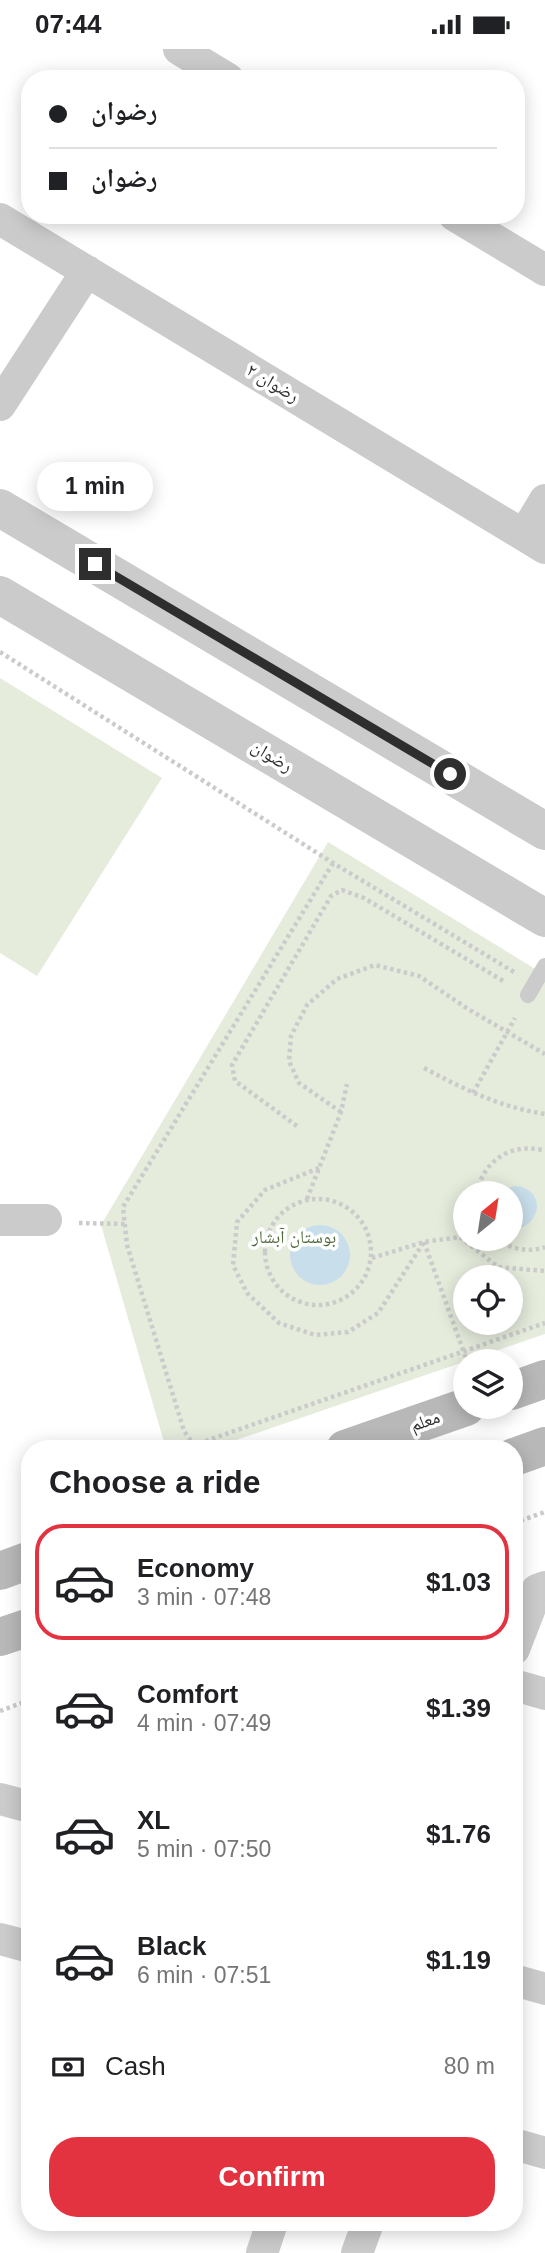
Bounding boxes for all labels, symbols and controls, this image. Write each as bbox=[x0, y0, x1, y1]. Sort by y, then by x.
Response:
text: 07:44 bbox=[35, 9, 102, 39]
text: رضوان bbox=[91, 96, 157, 126]
text: رضوان bbox=[91, 163, 157, 193]
street label: رضوان ۲ bbox=[243, 360, 303, 407]
callout: 1 min bbox=[37, 463, 153, 511]
text: 1 min bbox=[65, 473, 125, 499]
route end bbox=[79, 548, 111, 580]
street label: رضوان bbox=[247, 736, 296, 777]
route start bbox=[434, 758, 466, 790]
north arrow bbox=[453, 1181, 523, 1251]
map controls bbox=[453, 1181, 523, 1419]
park label: بوستان آبشار bbox=[251, 1227, 336, 1248]
button: locate bbox=[453, 1265, 523, 1335]
button: layers bbox=[453, 1349, 523, 1419]
street label: معلم bbox=[408, 1407, 443, 1437]
text: Choose a ride bbox=[49, 1464, 261, 1500]
icon: car bbox=[53, 1551, 116, 1614]
text: Economy bbox=[137, 1553, 254, 1583]
text: $1.03 bbox=[426, 1567, 491, 1597]
text: 3 min · 07:48 bbox=[137, 1584, 271, 1610]
icon: car bbox=[53, 1677, 116, 1740]
text: Comfort bbox=[137, 1679, 238, 1709]
text: $1.39 bbox=[426, 1693, 491, 1723]
text: 4 min · 07:49 bbox=[137, 1710, 271, 1736]
icon: car bbox=[53, 1803, 116, 1866]
text: XL bbox=[137, 1805, 170, 1835]
text: $1.76 bbox=[426, 1819, 491, 1849]
text: 5 min · 07:50 bbox=[137, 1836, 271, 1862]
icon: car bbox=[53, 1929, 116, 1992]
text: Black bbox=[137, 1931, 206, 1961]
text: $1.19 bbox=[426, 1945, 491, 1975]
text: 6 min · 07:51 bbox=[137, 1962, 271, 1988]
icon: cash bbox=[49, 2048, 87, 2086]
text: Cash bbox=[105, 2051, 166, 2081]
text: 80 m bbox=[444, 2053, 495, 2079]
button: Confirm bbox=[49, 2137, 495, 2217]

